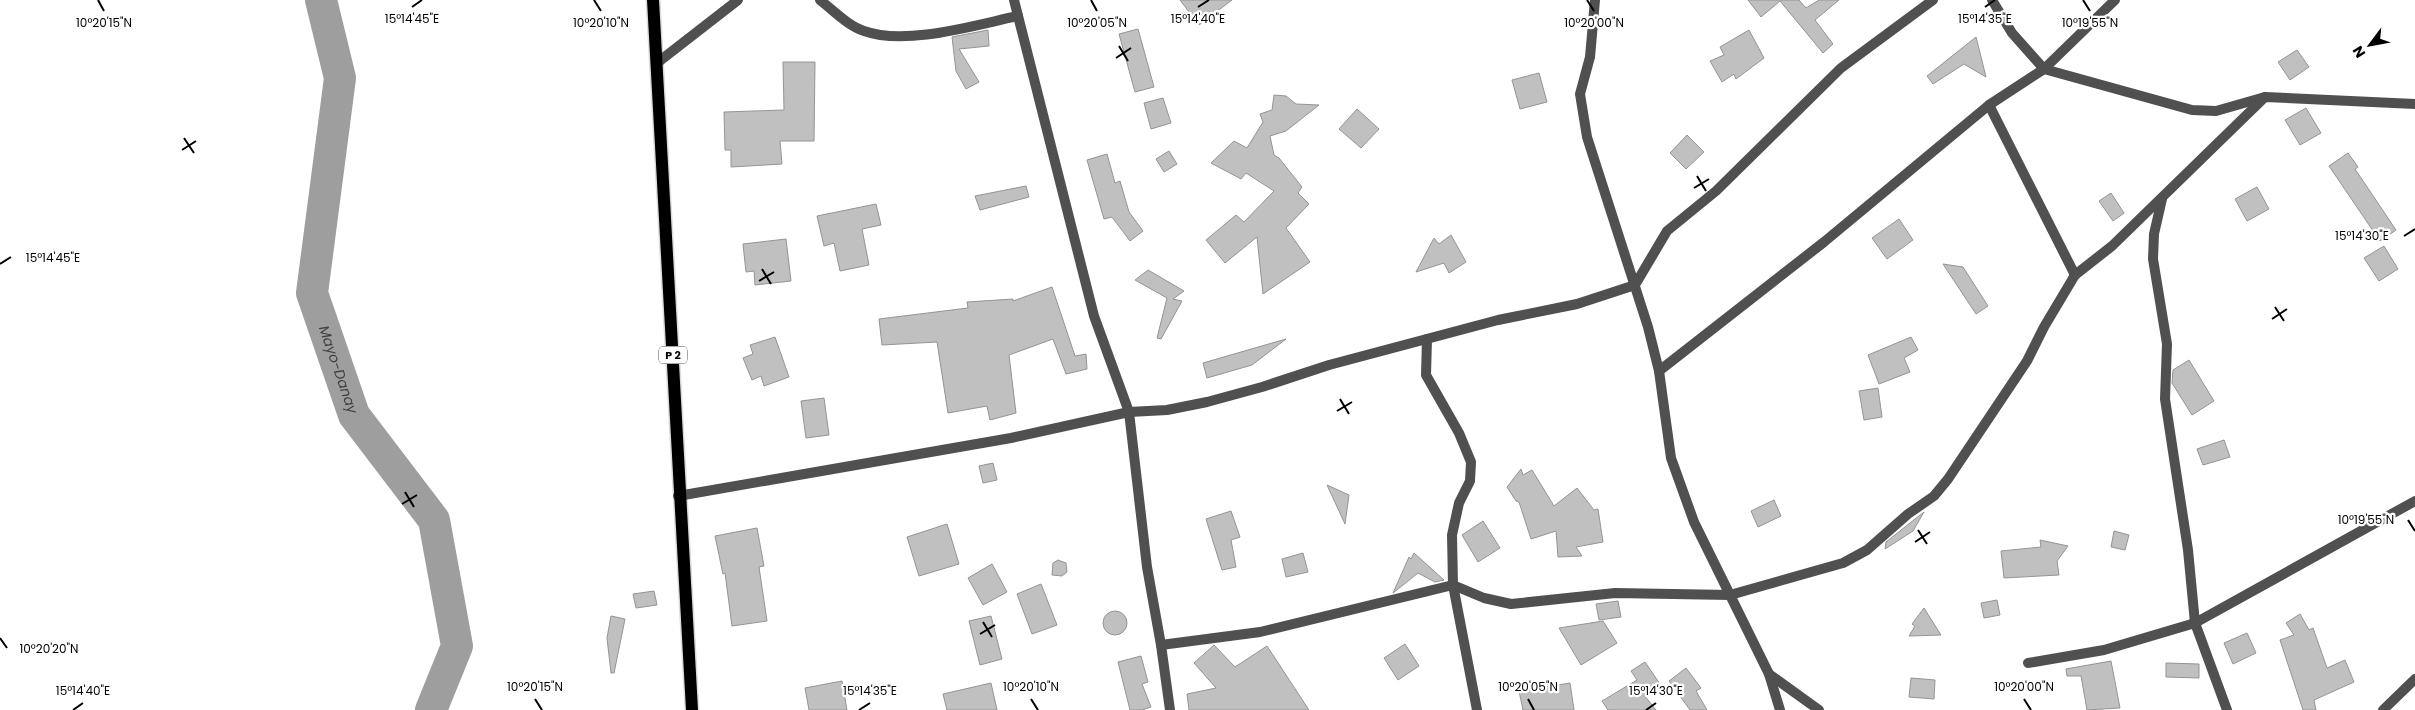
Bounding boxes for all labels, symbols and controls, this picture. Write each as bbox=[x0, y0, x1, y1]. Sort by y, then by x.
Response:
text: 15°14'45"E bbox=[385, 10, 439, 27]
text: 15°14'40"E bbox=[1171, 10, 1225, 27]
text: 15°14'35"E bbox=[1958, 10, 2012, 27]
text: 10°20'15"N bbox=[76, 14, 132, 31]
text: 10°20'10"N bbox=[573, 14, 629, 31]
text: 10°20'05"N bbox=[1067, 14, 1127, 31]
text: 10°20'00"N bbox=[1564, 14, 1624, 31]
text: 10°19'55"N bbox=[2062, 14, 2118, 31]
north arrow bbox=[2345, 20, 2395, 70]
text: N bbox=[2348, 42, 2370, 62]
text: 15°14'30"E bbox=[2335, 227, 2389, 244]
text: 15°14'45"E bbox=[26, 249, 80, 266]
water label: Mayo-Danay bbox=[314, 323, 363, 417]
road number: P 2 bbox=[659, 346, 687, 364]
text: 10°19'55"N bbox=[2338, 511, 2394, 528]
text: 10°20'20"N bbox=[19, 640, 79, 657]
text: 10°20'15"N bbox=[507, 678, 563, 695]
text: 10°20'10"N bbox=[1003, 678, 1059, 695]
text: 10°20'05"N bbox=[1498, 678, 1558, 695]
text: 10°20'00"N bbox=[1994, 678, 2054, 695]
text: 15°14'40"E bbox=[56, 682, 110, 699]
text: 15°14'35"E bbox=[843, 682, 897, 699]
text: 15°14'30"E bbox=[1629, 682, 1683, 699]

